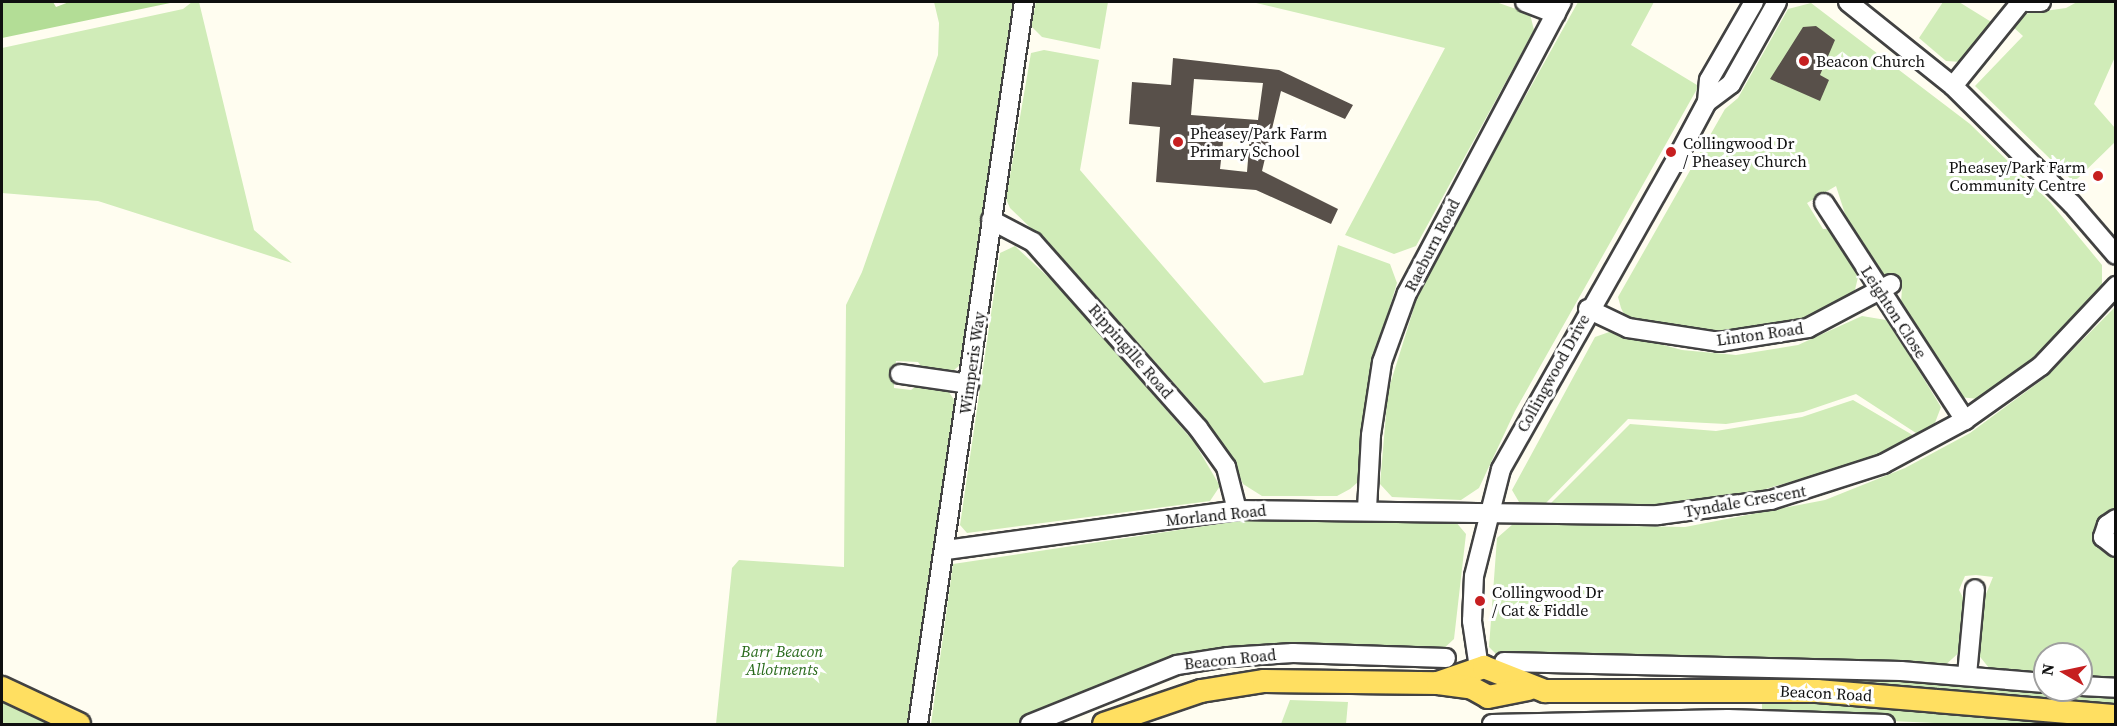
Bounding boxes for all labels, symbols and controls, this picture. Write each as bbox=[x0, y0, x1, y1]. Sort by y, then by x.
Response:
place label: Beacon Church bbox=[1816, 51, 1925, 71]
marker: Beacon Church bbox=[1797, 54, 1811, 68]
place label: Pheasey/Park Farm Primary School bbox=[1190, 123, 1327, 161]
place label: Collingwood Dr / Pheasey Church bbox=[1683, 133, 1807, 171]
marker: Pheasey/Park Farm Primary School bbox=[1171, 135, 1185, 149]
marker: Collingwood Dr / Pheasey Church bbox=[1664, 145, 1678, 159]
place label: Pheasey/Park Farm Community Centre bbox=[1949, 157, 2086, 195]
marker: Pheasey/Park Farm Community Centre bbox=[2091, 169, 2105, 183]
street label: Raeburn Road bbox=[1400, 195, 1464, 295]
street label: Leighton Close bbox=[1857, 262, 1931, 362]
street label: Rippingille Road bbox=[1085, 300, 1177, 402]
street label: Wimperis Way bbox=[955, 310, 989, 416]
street label: Collingwood Drive bbox=[1513, 311, 1593, 435]
street label: Linton Road bbox=[1715, 318, 1805, 350]
street label: Tyndale Crescent bbox=[1683, 481, 1807, 521]
street label: Morland Road bbox=[1165, 500, 1267, 530]
place label: Collingwood Dr / Cat & Fiddle bbox=[1492, 582, 1603, 620]
marker: Collingwood Dr / Cat & Fiddle bbox=[1473, 594, 1487, 608]
park label: Barr Beacon Allotments bbox=[741, 641, 823, 679]
north arrow bbox=[2033, 642, 2093, 702]
street label: Beacon Road bbox=[1183, 645, 1277, 673]
text: N bbox=[2035, 662, 2059, 677]
street label: Beacon Road bbox=[1779, 681, 1873, 705]

